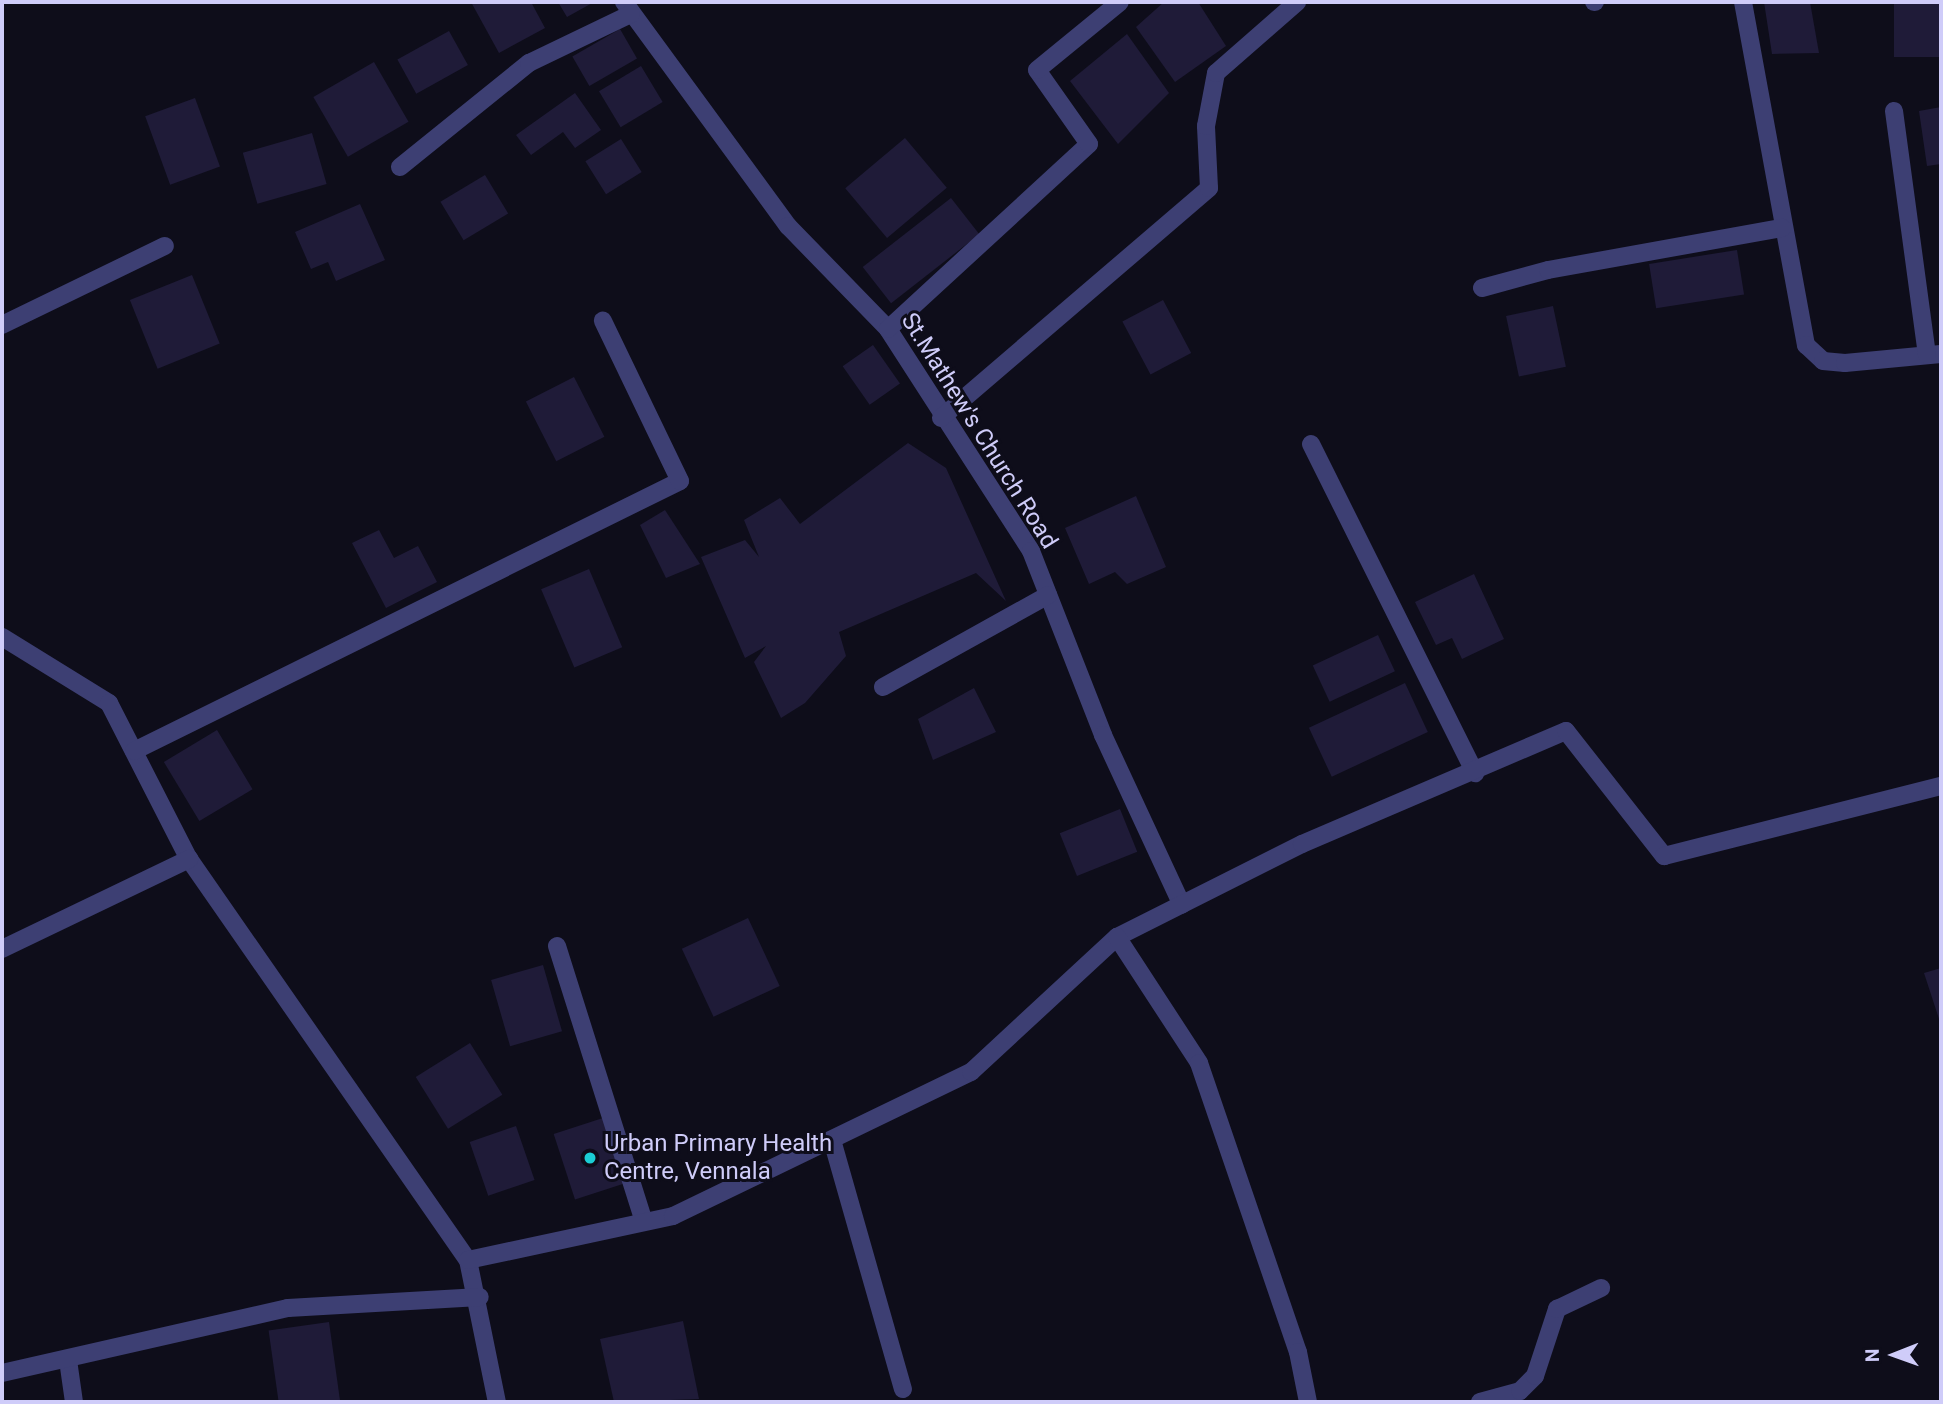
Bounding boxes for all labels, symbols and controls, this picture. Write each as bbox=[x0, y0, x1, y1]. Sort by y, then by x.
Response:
street label: St.Mathew's Church Road bbox=[895, 308, 1063, 554]
place label: Urban Primary Health Centre, Vennala bbox=[604, 1130, 832, 1186]
marker: Urban Primary Health Centre, Vennala bbox=[582, 1150, 598, 1166]
north arrow bbox=[1859, 1320, 1929, 1390]
text: N bbox=[1861, 1348, 1884, 1362]

